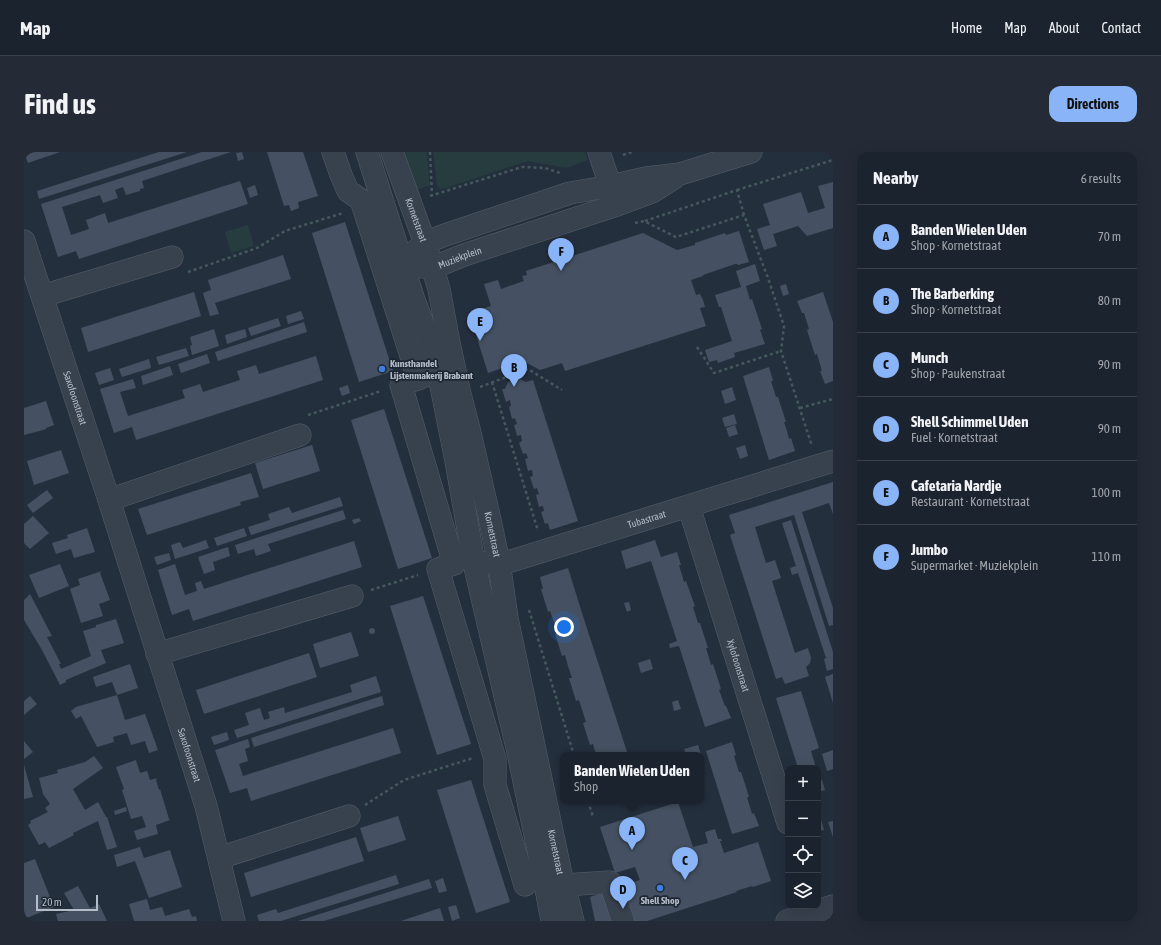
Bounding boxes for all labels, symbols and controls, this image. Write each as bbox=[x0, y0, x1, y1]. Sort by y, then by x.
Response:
text: Map bbox=[20, 17, 51, 39]
text: Home bbox=[951, 20, 982, 36]
text: Map bbox=[1004, 20, 1027, 36]
text: About bbox=[1049, 20, 1080, 36]
text: Contact bbox=[1102, 20, 1141, 36]
button: Directions bbox=[1049, 86, 1137, 122]
text: Find us bbox=[24, 88, 96, 120]
text: Nearby bbox=[873, 168, 919, 188]
text: 6 results bbox=[1081, 171, 1121, 186]
street label: Kornetstraat bbox=[403, 196, 429, 243]
text: Banden Wielen Uden bbox=[911, 221, 1027, 238]
text: A bbox=[883, 229, 889, 244]
text: 70 m bbox=[1098, 229, 1121, 244]
pin: F bbox=[548, 238, 574, 271]
text: Shop · Kornetstraat bbox=[911, 238, 1001, 253]
street label: Muziekplein bbox=[437, 245, 483, 271]
text: The Barberking bbox=[911, 285, 994, 302]
text: B bbox=[883, 293, 889, 308]
text: 80 m bbox=[1098, 293, 1121, 308]
text: Shop · Kornetstraat bbox=[911, 302, 1001, 317]
pin: E bbox=[467, 308, 493, 341]
text: Munch bbox=[911, 349, 948, 366]
pin: B bbox=[501, 354, 527, 387]
text: C bbox=[883, 357, 889, 372]
text: 90 m bbox=[1098, 357, 1121, 372]
place label: Kunsthandel Lijstenmakerij Brabant bbox=[390, 358, 473, 381]
marker: Kunsthandel Lijstenmakerij Brabant bbox=[377, 364, 387, 374]
text: Shop · Paukenstraat bbox=[911, 366, 1005, 381]
street label: Saxofoonstraat bbox=[61, 370, 89, 426]
text: Shell Schimmel Uden bbox=[911, 413, 1028, 430]
text: D bbox=[882, 421, 890, 436]
text: 90 m bbox=[1098, 421, 1121, 436]
text: Fuel · Kornetstraat bbox=[911, 430, 998, 445]
text: Cafetaria Nardje bbox=[911, 477, 1002, 494]
text: E bbox=[883, 485, 889, 500]
text: 100 m bbox=[1092, 485, 1121, 500]
text: Restaurant · Kornetstraat bbox=[911, 494, 1030, 509]
street label: Tubastraat bbox=[626, 508, 667, 530]
street label: Kornetstraat bbox=[482, 511, 503, 558]
text: Jumbo bbox=[911, 541, 948, 558]
text: F bbox=[883, 549, 889, 564]
text: 110 m bbox=[1092, 549, 1121, 564]
text: Supermarket · Muziekplein bbox=[911, 558, 1038, 573]
your location bbox=[554, 617, 574, 637]
street label: Xylofoonstraat bbox=[725, 638, 752, 693]
street label: Saxofoonstraat bbox=[176, 727, 203, 783]
popup bbox=[560, 752, 704, 804]
text: Banden Wielen Uden bbox=[574, 762, 690, 779]
map controls bbox=[785, 765, 821, 909]
button: + bbox=[785, 765, 821, 801]
text: Shop bbox=[574, 779, 598, 794]
button: − bbox=[785, 801, 821, 837]
pin: A bbox=[619, 817, 645, 850]
street label: Kornetstraat bbox=[546, 828, 566, 876]
button: locate bbox=[785, 837, 821, 873]
pin: C bbox=[672, 847, 698, 880]
button: layers bbox=[785, 873, 821, 909]
pin: D bbox=[610, 876, 636, 909]
marker: Shell Shop bbox=[655, 883, 665, 893]
scale bar bbox=[36, 893, 98, 912]
place label: Shell Shop bbox=[641, 895, 680, 906]
text: 20 m bbox=[42, 896, 62, 908]

